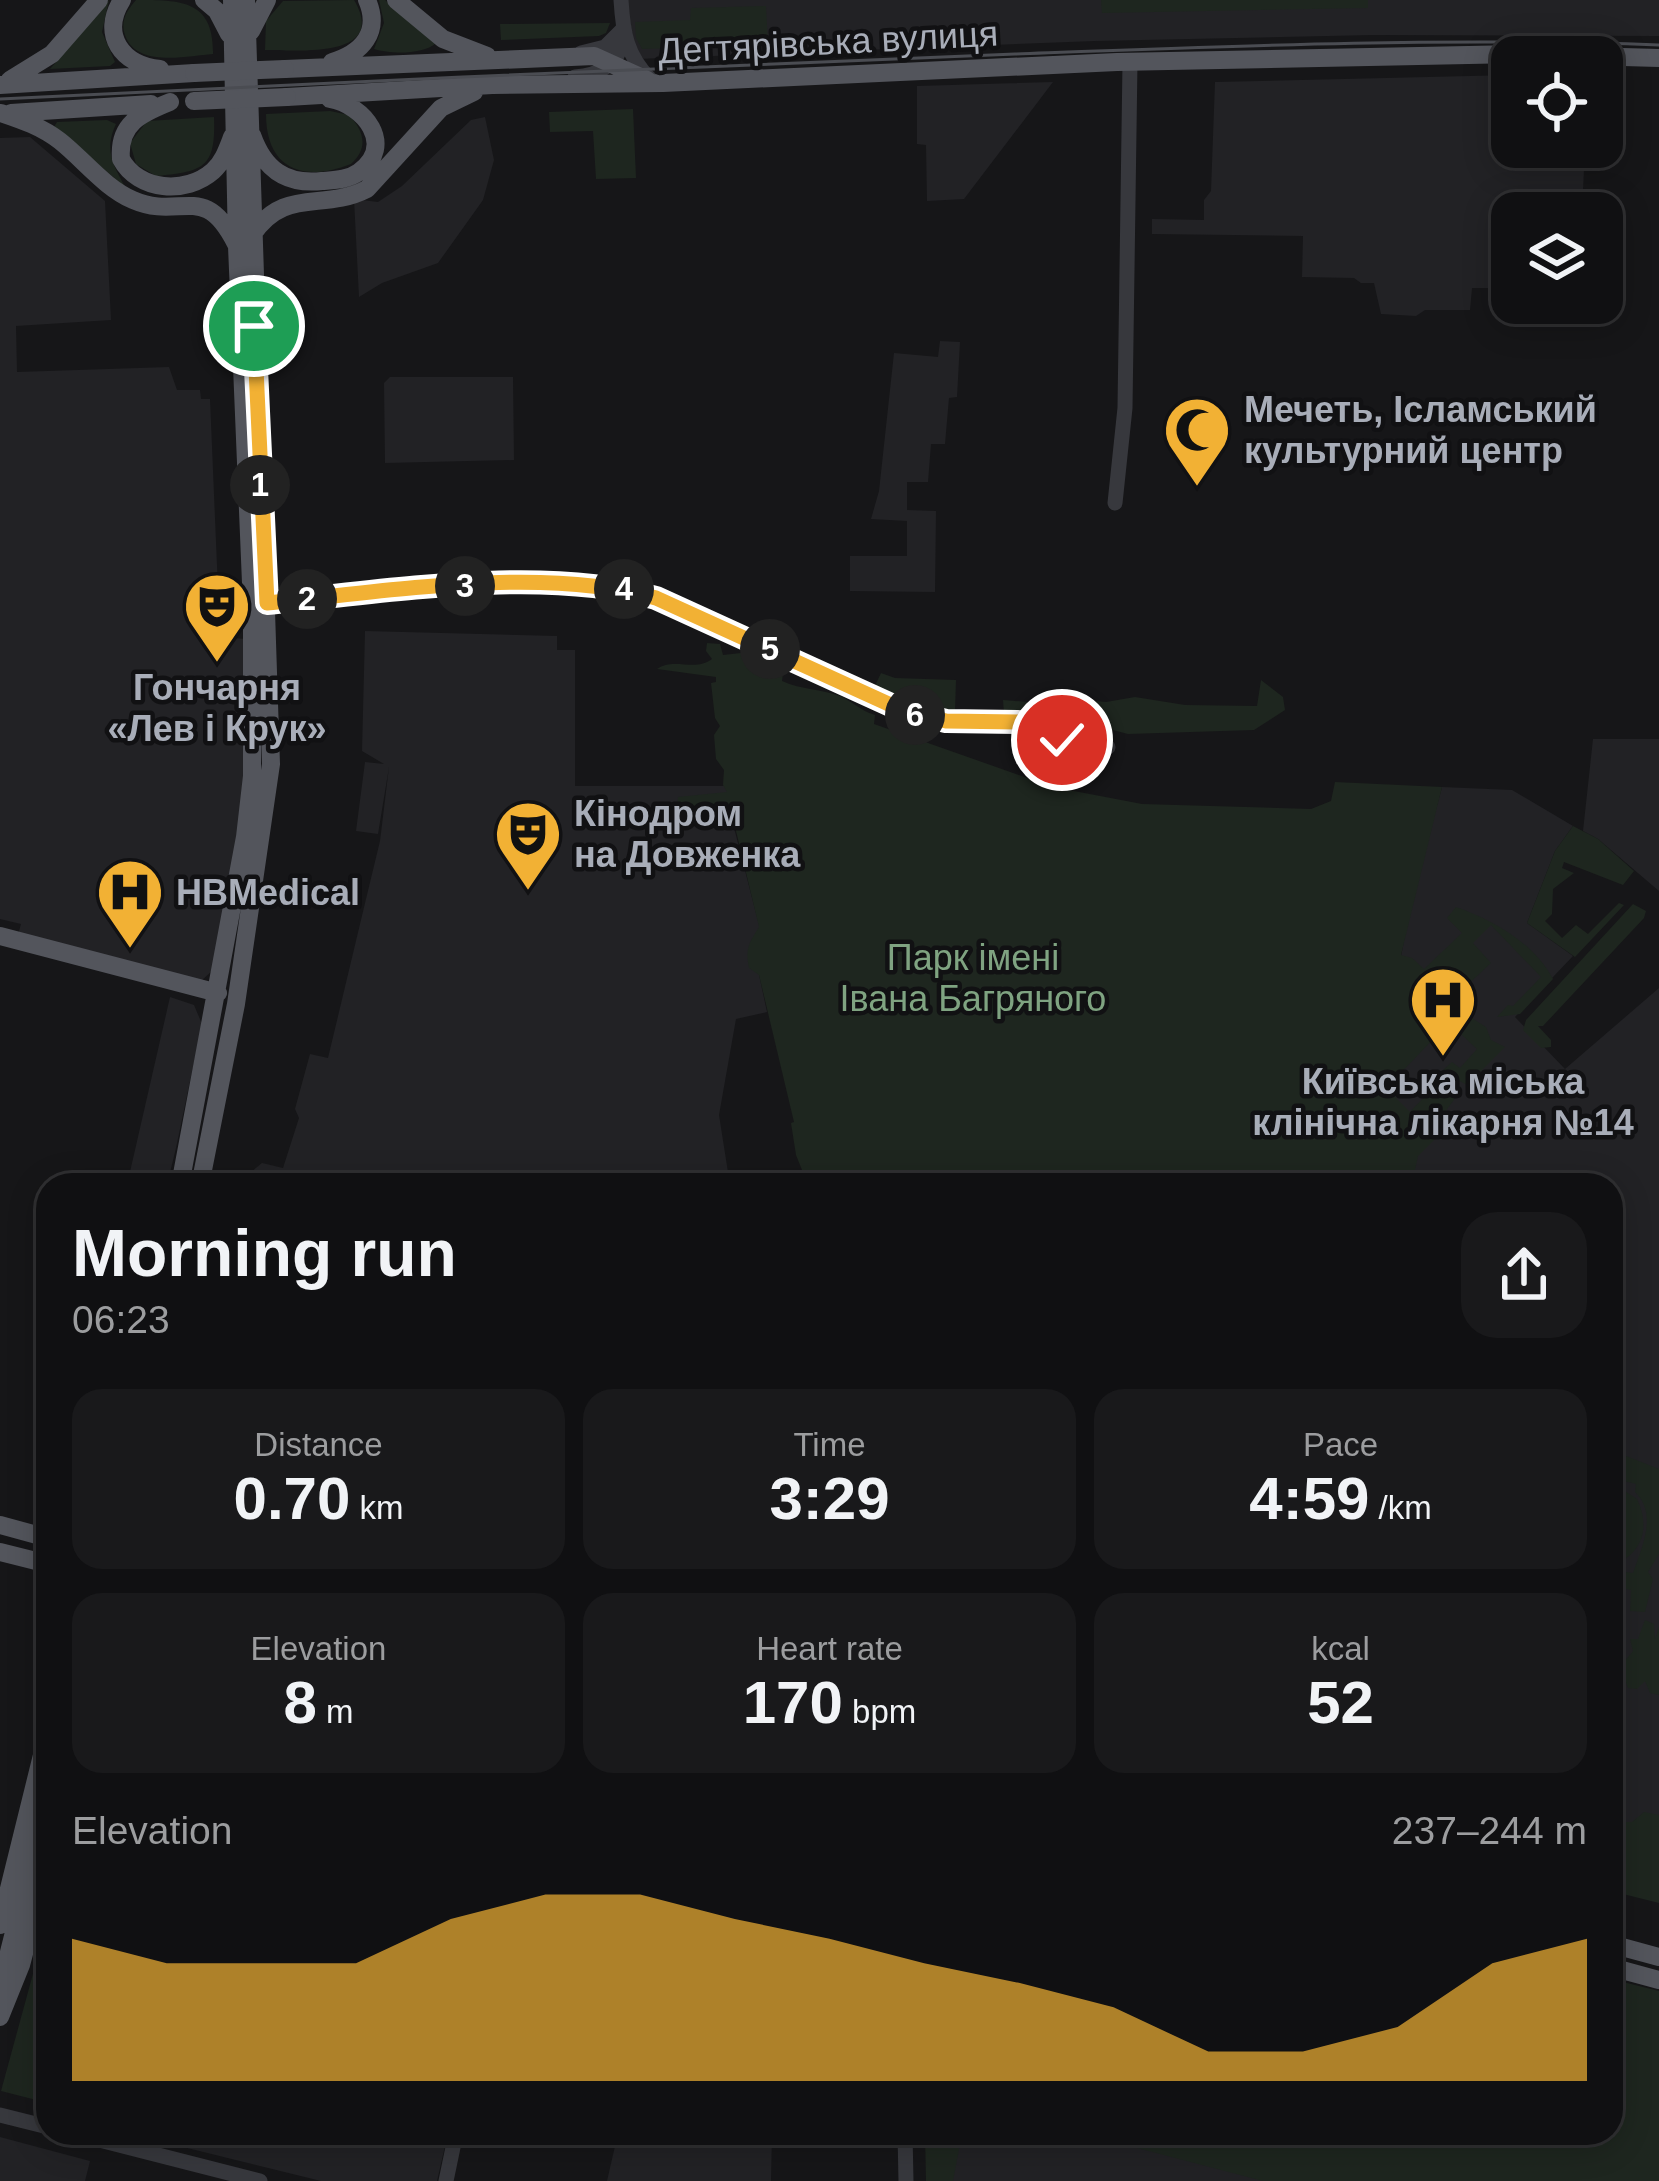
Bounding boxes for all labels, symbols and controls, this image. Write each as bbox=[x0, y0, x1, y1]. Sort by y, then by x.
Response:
street label: Дегтярівська вулиця bbox=[657, 13, 999, 71]
map controls bbox=[1491, 36, 1623, 324]
button: locate bbox=[1491, 36, 1623, 168]
button: layers bbox=[1491, 192, 1623, 324]
pin bbox=[203, 275, 305, 377]
icon: arrive bbox=[221, 293, 287, 359]
place label: Мечеть, Ісламський культурний центр bbox=[1244, 389, 1597, 471]
mosque icon: Мечеть, Ісламський культурний центр bbox=[1162, 395, 1232, 489]
pin: 1 bbox=[230, 455, 290, 515]
text: 1 bbox=[251, 466, 269, 503]
pin: 3 bbox=[435, 556, 495, 616]
pin: 4 bbox=[594, 559, 654, 619]
text: 3 bbox=[456, 567, 474, 604]
pin: 2 bbox=[277, 569, 337, 629]
text: 4 bbox=[615, 570, 633, 607]
theatre icon: Гончарня «Лев і Крук» bbox=[182, 571, 252, 665]
text: 2 bbox=[298, 580, 316, 617]
pin: 5 bbox=[740, 619, 800, 679]
text: 5 bbox=[761, 630, 779, 667]
place label: Гончарня «Лев і Крук» bbox=[108, 667, 327, 749]
pin: 6 bbox=[885, 685, 945, 745]
pin bbox=[1011, 689, 1113, 791]
text: 6 bbox=[906, 696, 924, 733]
icon: check bbox=[1029, 707, 1095, 773]
place label: Кінодром на Довженка bbox=[574, 793, 801, 875]
theatre icon: Кінодром на Довженка bbox=[493, 799, 563, 893]
hospital icon: HBMedical bbox=[95, 857, 165, 951]
place label: HBMedical bbox=[176, 872, 360, 913]
park label: Парк імені Івана Багряного bbox=[840, 937, 1106, 1019]
hospital icon: Київська міська клінічна лікарня №14 bbox=[1408, 965, 1478, 1059]
place label: Київська міська клінічна лікарня №14 bbox=[1252, 1061, 1634, 1143]
button: share bbox=[1461, 1212, 1587, 1338]
text: Morning run bbox=[72, 1216, 457, 1290]
text: 06:23 bbox=[72, 1298, 170, 1341]
text: Distance bbox=[254, 1426, 383, 1463]
text: Time bbox=[793, 1426, 866, 1463]
text: Pace bbox=[1303, 1426, 1378, 1463]
text: 0.70 bbox=[234, 1465, 350, 1532]
text: 3:29 bbox=[769, 1465, 890, 1532]
text: 4:59 bbox=[1249, 1465, 1369, 1532]
text: km bbox=[350, 1489, 403, 1526]
text: /km bbox=[1369, 1489, 1432, 1526]
text: Elevation bbox=[251, 1630, 386, 1667]
text: Heart rate bbox=[756, 1630, 903, 1667]
text: kcal bbox=[1311, 1630, 1370, 1667]
text: 8 bbox=[283, 1669, 317, 1736]
text: 170 bbox=[743, 1669, 843, 1736]
text: 52 bbox=[1307, 1669, 1374, 1736]
text: m bbox=[317, 1693, 354, 1730]
text: bpm bbox=[843, 1693, 916, 1730]
text: Elevation bbox=[72, 1809, 232, 1852]
text: 237–244 m bbox=[1392, 1809, 1587, 1852]

